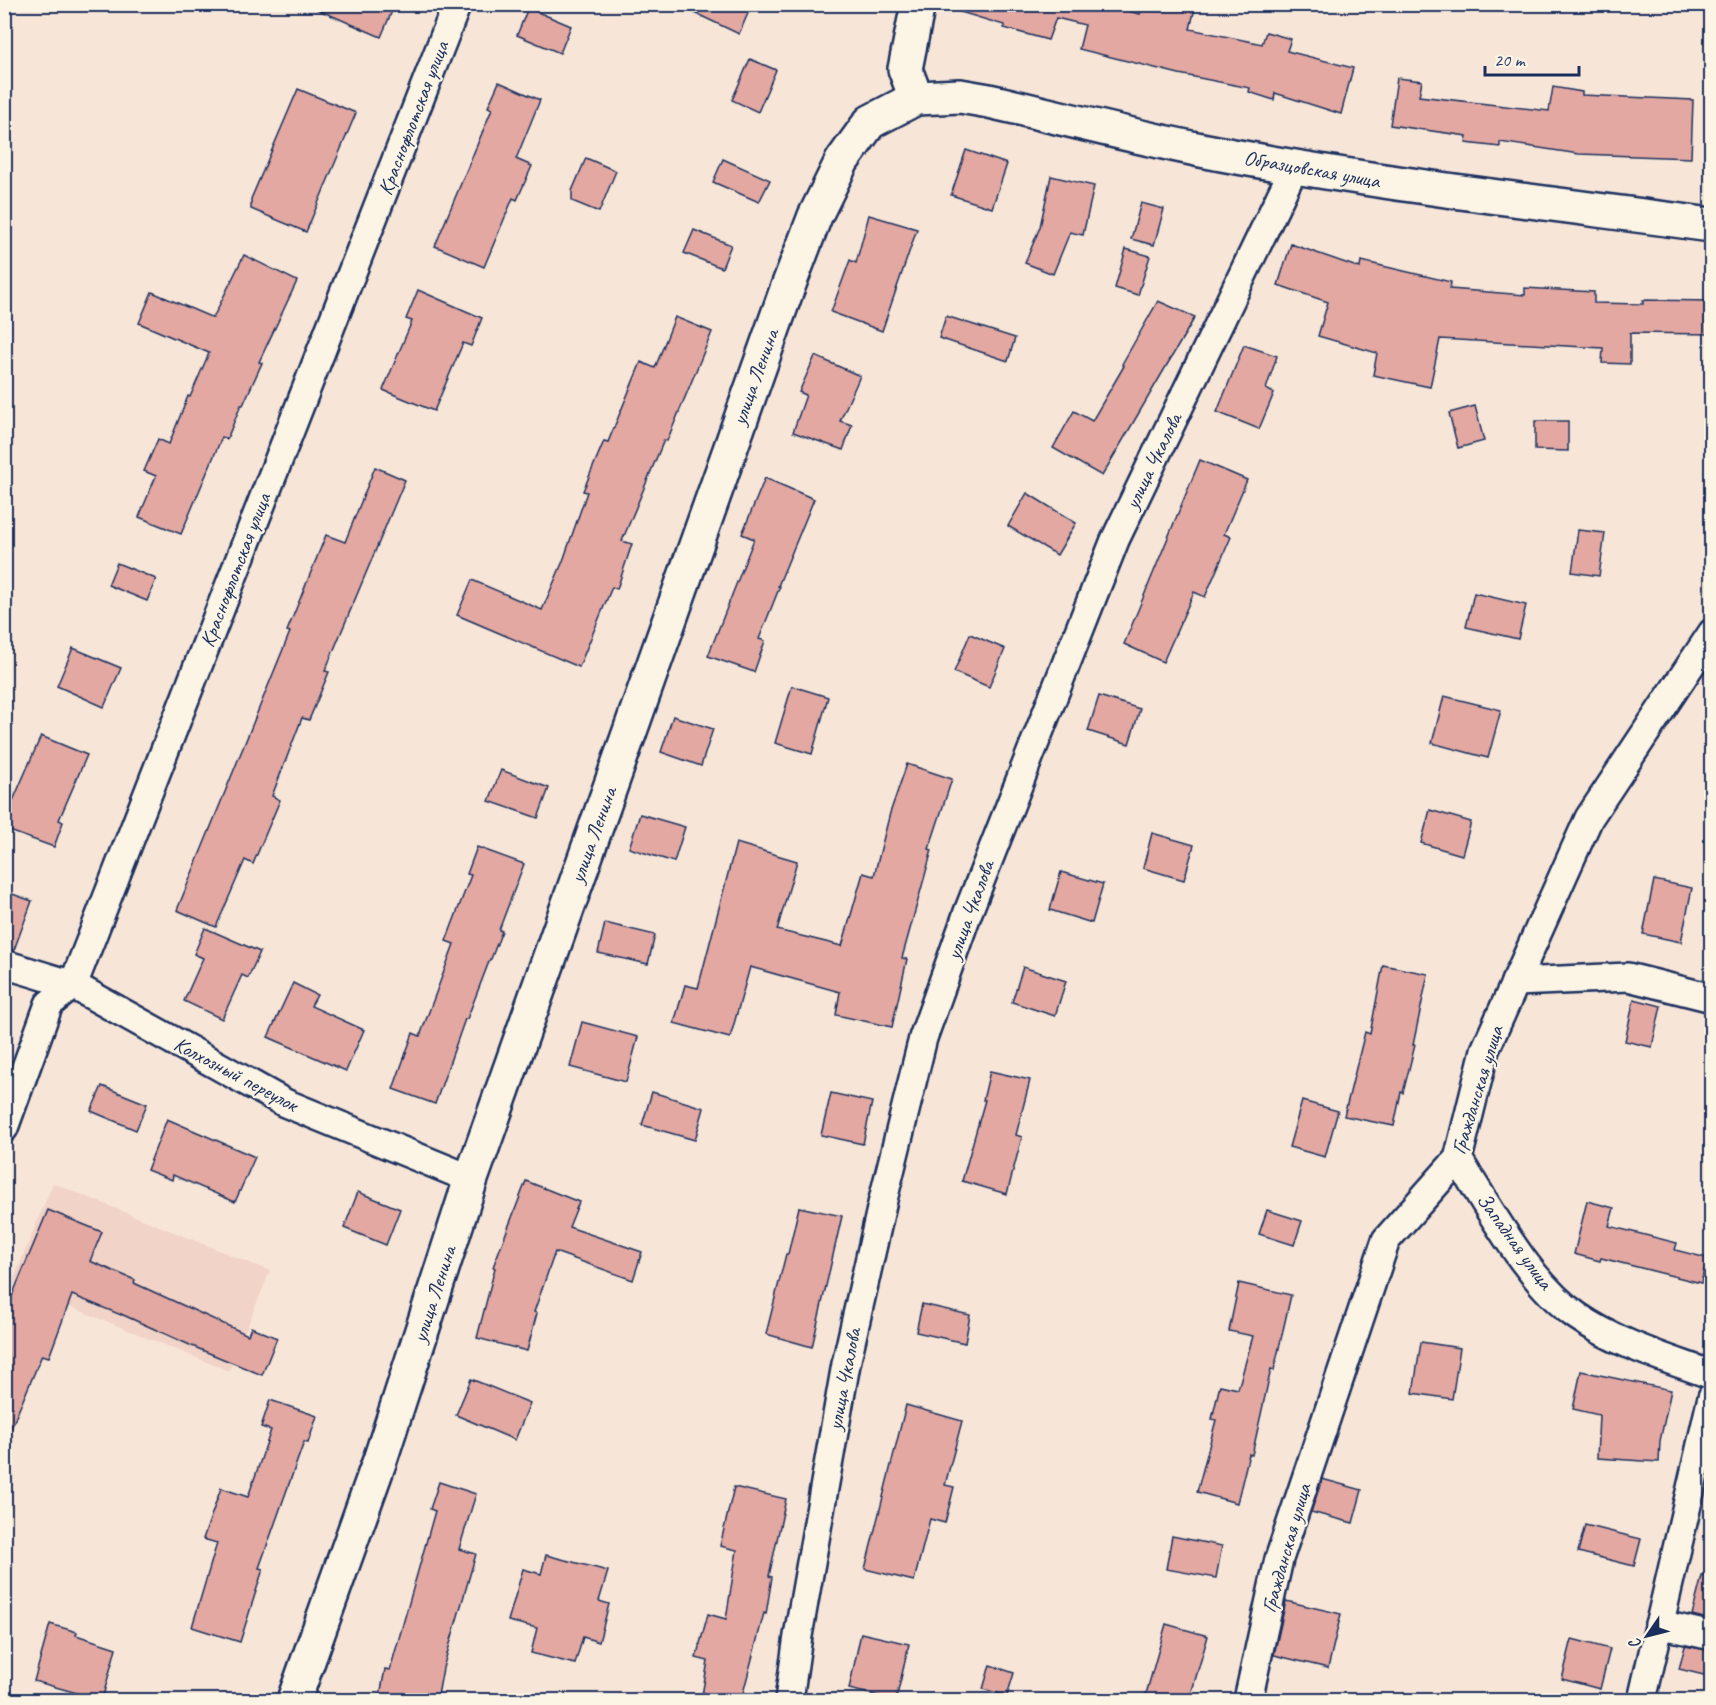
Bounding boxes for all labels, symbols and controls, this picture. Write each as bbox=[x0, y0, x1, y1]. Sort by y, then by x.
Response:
street label: Краснофлотская улица bbox=[372, 36, 455, 199]
scale bar bbox=[1485, 39, 1580, 77]
text: 20 m bbox=[1494, 49, 1527, 71]
street label: Образцовская улица bbox=[1242, 144, 1384, 194]
street label: улица Ленина bbox=[725, 323, 785, 430]
street label: улица Чкалова bbox=[1118, 407, 1188, 515]
street label: Краснофлотская улица bbox=[194, 488, 277, 651]
street label: улица Ленина bbox=[563, 781, 623, 888]
street label: улица Чкалова bbox=[939, 855, 1001, 965]
street label: Гражданская улица bbox=[1445, 1021, 1509, 1157]
street label: Колхозный переулок bbox=[170, 1031, 304, 1118]
street label: Западная улица bbox=[1471, 1188, 1560, 1296]
street label: улица Ленина bbox=[406, 1240, 463, 1347]
street label: улица Чкалова bbox=[821, 1324, 867, 1434]
street label: Гражданская улица bbox=[1255, 1479, 1317, 1615]
north arrow bbox=[1617, 1606, 1677, 1666]
text: С bbox=[1624, 1633, 1646, 1653]

